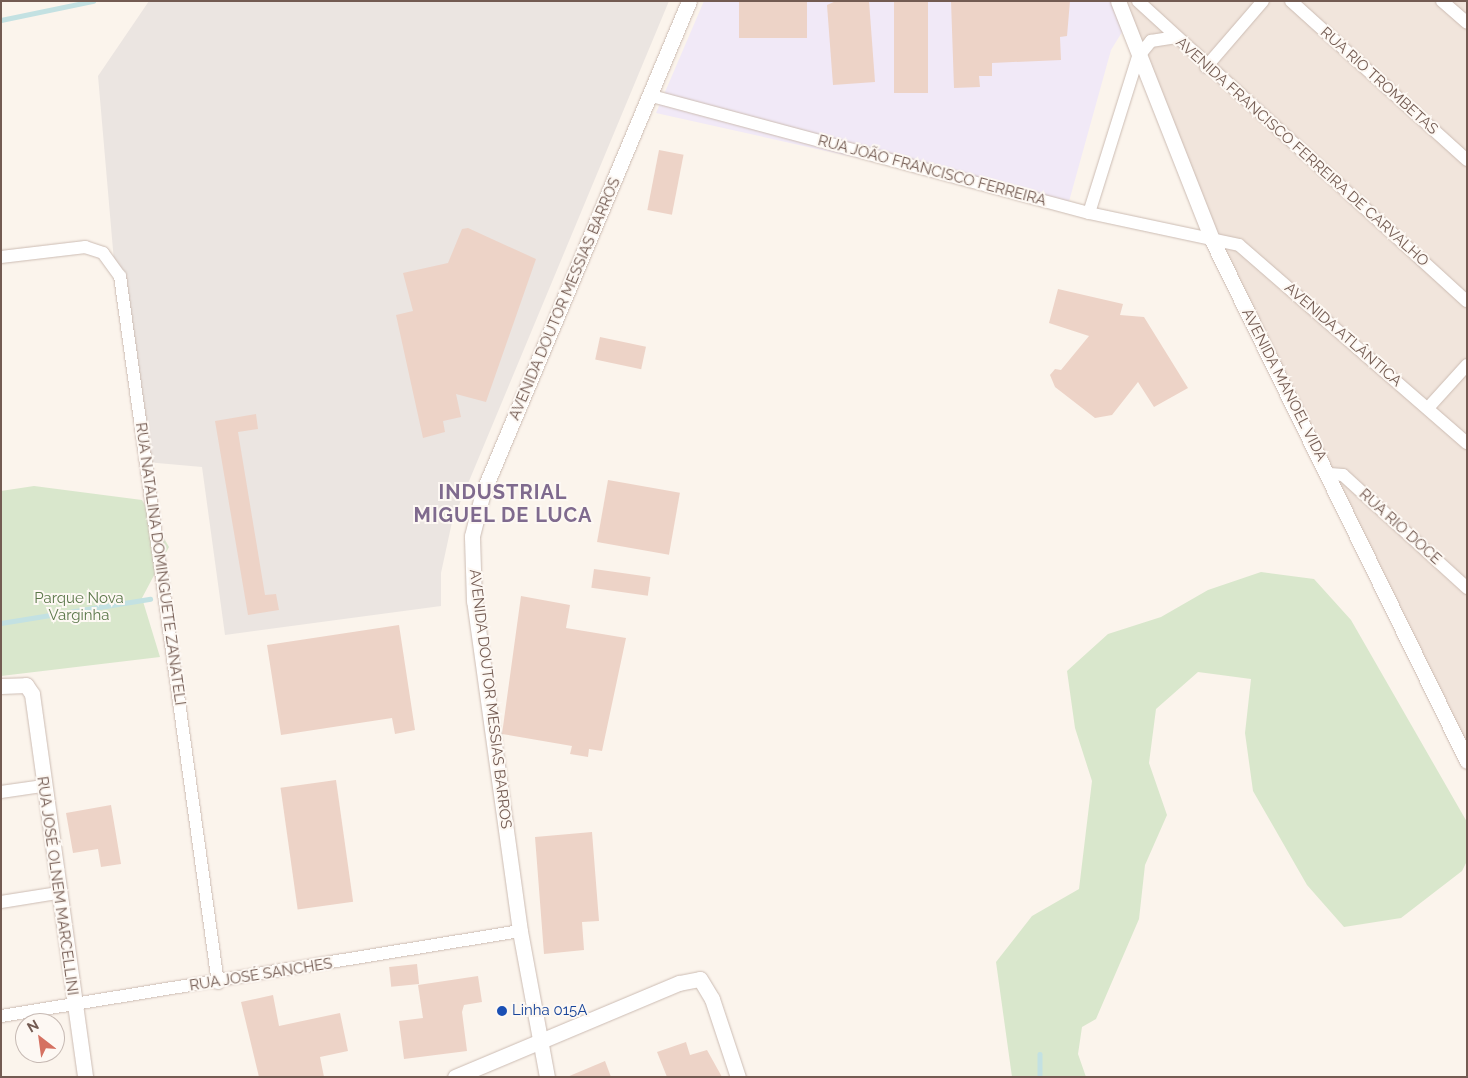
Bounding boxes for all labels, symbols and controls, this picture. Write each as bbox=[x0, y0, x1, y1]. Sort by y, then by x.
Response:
street label: RUA RIO TROMBETAS bbox=[1316, 23, 1442, 139]
street label: AVENIDA FRANCISCO FERREIRA DE CARVALHO bbox=[1172, 33, 1432, 271]
street label: RUA JOÃO FRANCISCO FERREIRA bbox=[815, 132, 1049, 210]
street label: AVENIDA DOUTOR MESSIAS BARROS bbox=[506, 175, 624, 423]
street label: AVENIDA ATLÂNTICA bbox=[1280, 279, 1406, 391]
street label: AVENIDA MANOEL VIDA bbox=[1237, 305, 1331, 465]
street label: RUA NATALINA DOMINGUETE ZANATELI bbox=[131, 421, 189, 707]
district label: INDUSTRIAL MIGUEL DE LUCA bbox=[412, 481, 594, 528]
street label: RUA RIO DOCE bbox=[1355, 485, 1445, 569]
street label: AVENIDA DOUTOR MESSIAS BARROS bbox=[465, 568, 515, 830]
park label: Parque Nova Varginha bbox=[34, 589, 124, 624]
street label: RUA JOSÉ OLNEM MARCELLINI bbox=[33, 775, 81, 997]
street label: RUA JOSÉ SANCHES bbox=[188, 955, 334, 995]
place label: Linha 015A bbox=[512, 1002, 587, 1020]
marker: Linha 015A bbox=[496, 1005, 508, 1017]
north arrow bbox=[15, 1013, 65, 1063]
text: N bbox=[24, 1016, 42, 1035]

